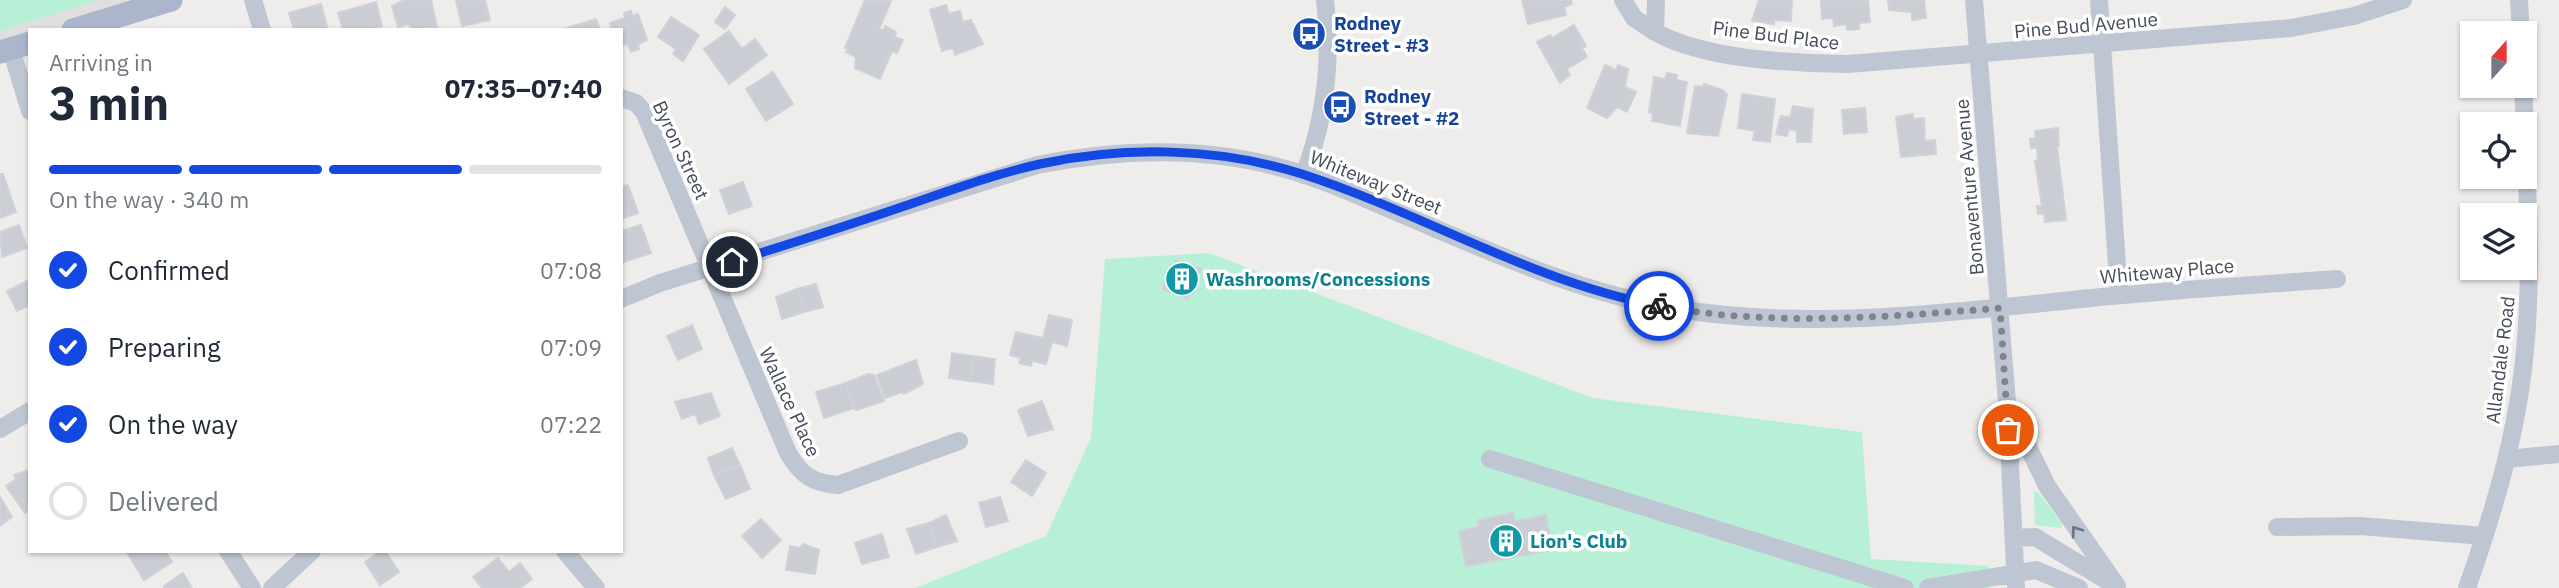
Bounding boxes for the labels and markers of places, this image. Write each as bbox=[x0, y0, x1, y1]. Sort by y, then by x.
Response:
place label: Rodney Street - #3 bbox=[1334, 11, 1429, 57]
bus stop icon: Rodney Street - #3 bbox=[1290, 15, 1328, 53]
place label: Rodney Street - #2 bbox=[1364, 84, 1459, 130]
bus stop icon: Rodney Street - #2 bbox=[1321, 88, 1359, 126]
pin bbox=[702, 232, 762, 292]
building icon: Washrooms/Concessions bbox=[1163, 260, 1201, 298]
place label: Washrooms/Concessions bbox=[1206, 267, 1430, 291]
pin bbox=[1978, 400, 2038, 460]
building icon: Lion's Club bbox=[1487, 522, 1525, 560]
place label: Lion's Club bbox=[1530, 529, 1627, 553]

